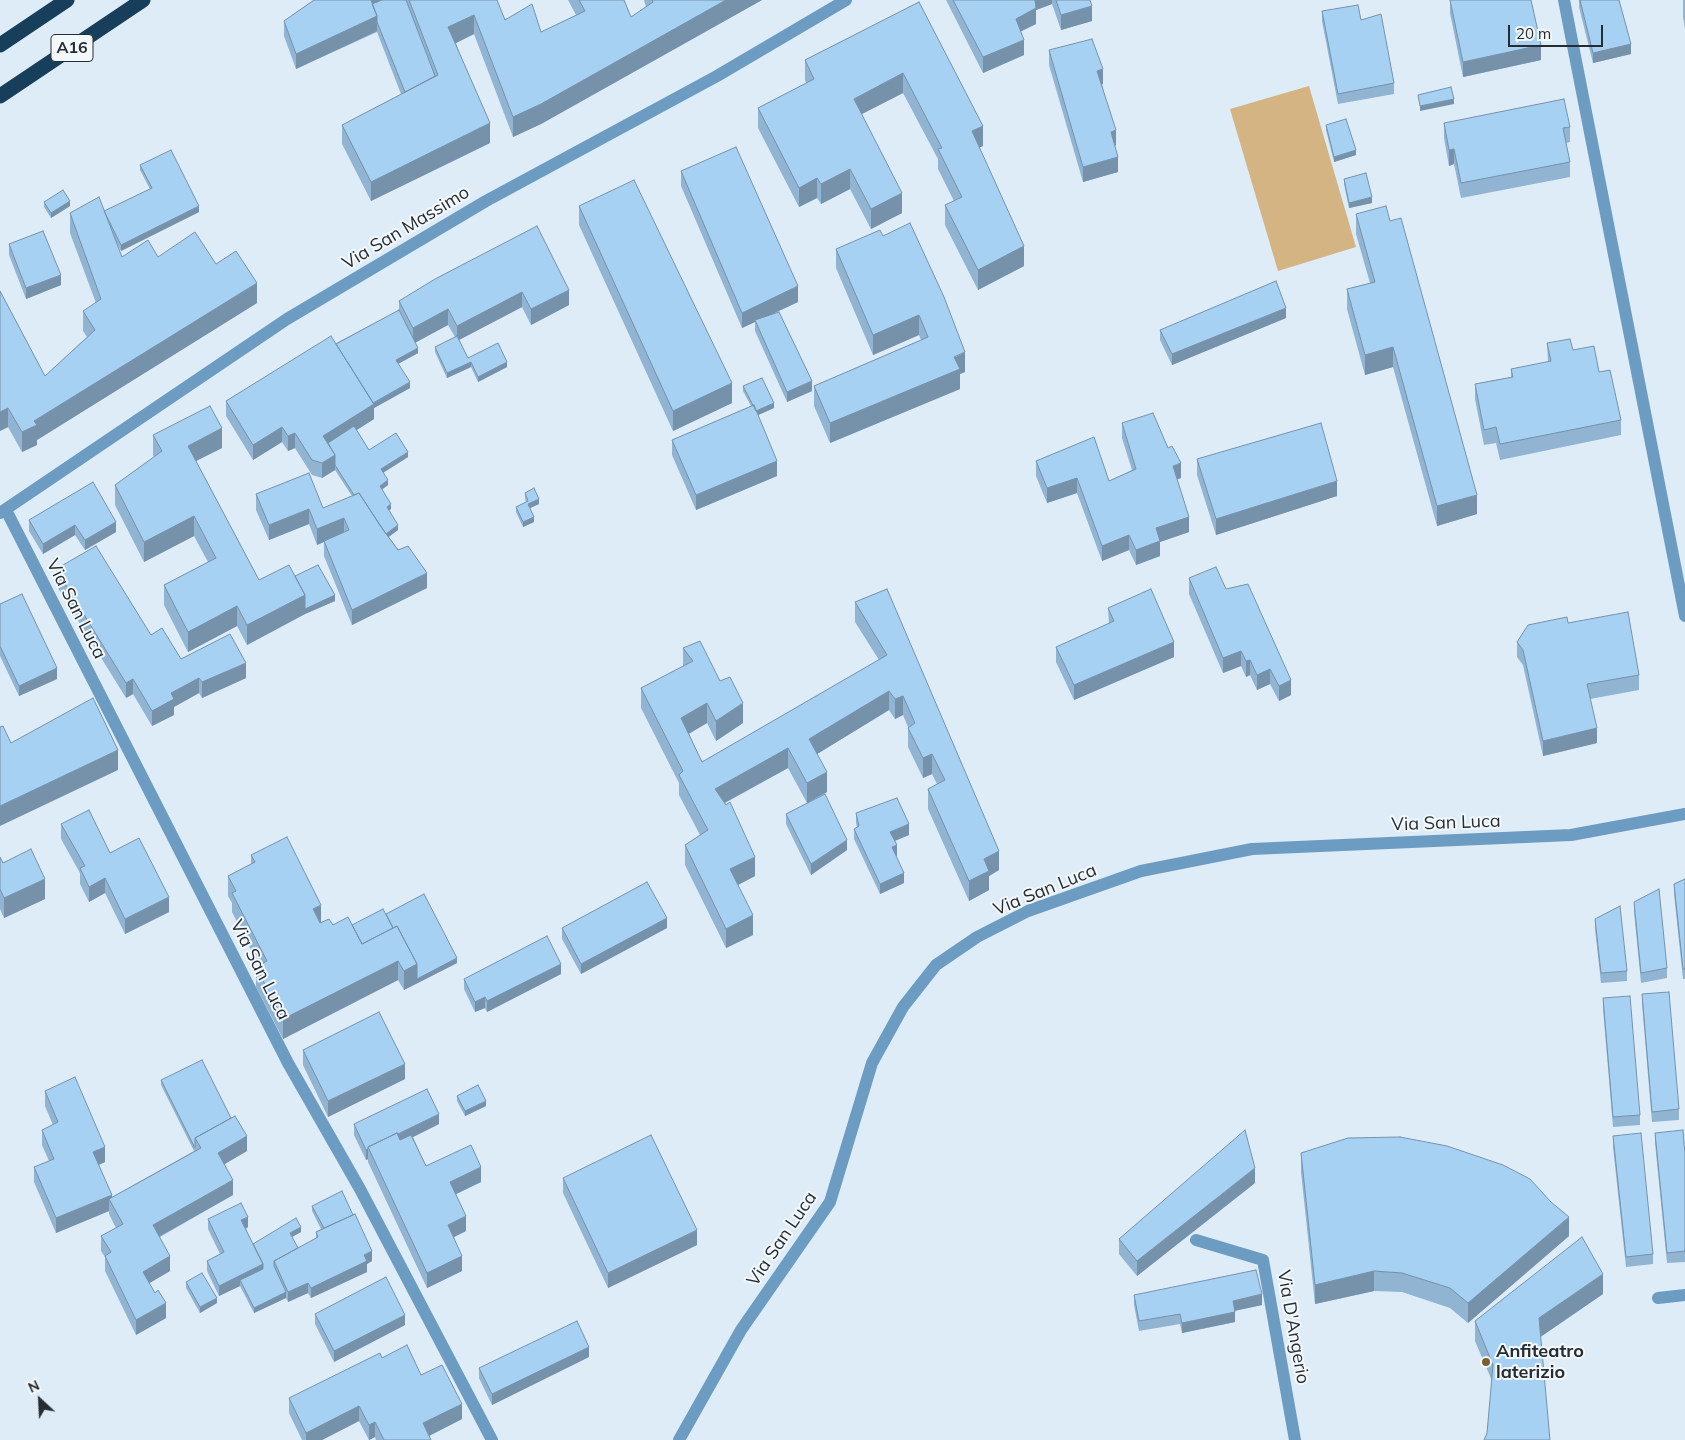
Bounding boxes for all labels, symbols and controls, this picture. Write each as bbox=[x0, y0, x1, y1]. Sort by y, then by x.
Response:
scale bar bbox=[1510, 15, 1605, 47]
text: 20 m bbox=[1516, 24, 1551, 43]
road number: A16 bbox=[51, 34, 93, 62]
street label: Via San Massimo bbox=[339, 182, 473, 274]
street label: Via San Luca bbox=[42, 555, 110, 663]
street label: Via San Luca bbox=[1391, 810, 1501, 836]
street label: Via San Luca bbox=[990, 860, 1100, 920]
street label: Via San Luca bbox=[226, 916, 294, 1024]
street label: Via San Luca bbox=[742, 1188, 822, 1290]
street label: Via D'Angerio bbox=[1272, 1268, 1314, 1386]
place label: Anfiteatro laterizio bbox=[1496, 1341, 1584, 1384]
marker: Anfiteatro laterizio bbox=[1480, 1356, 1492, 1368]
north arrow bbox=[15, 1375, 65, 1425]
text: N bbox=[25, 1376, 42, 1397]

